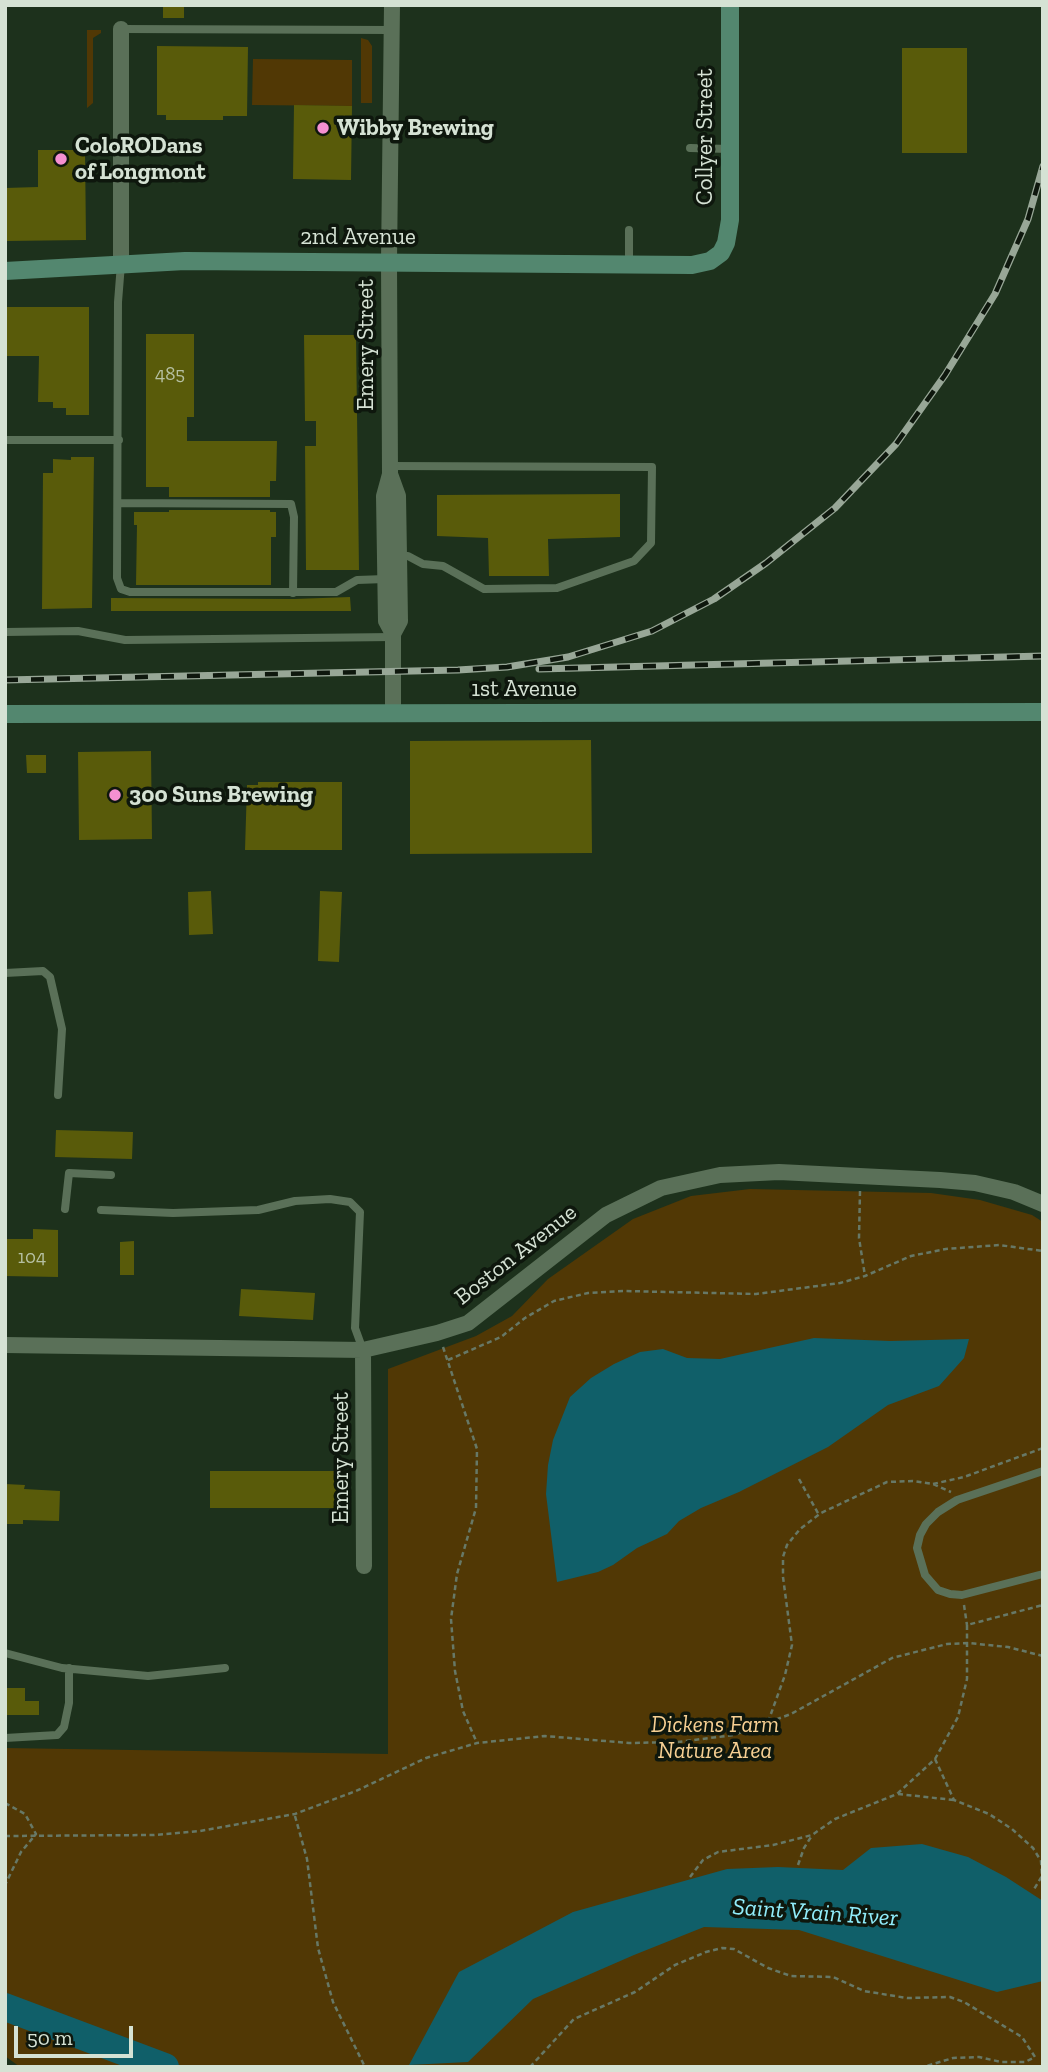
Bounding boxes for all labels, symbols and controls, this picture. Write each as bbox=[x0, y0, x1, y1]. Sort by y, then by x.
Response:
street label: Collyer Street bbox=[691, 69, 719, 205]
place label: Wibby Brewing bbox=[337, 114, 494, 142]
marker: Wibby Brewing bbox=[315, 120, 331, 136]
place label: ColoRODans of Longmont bbox=[75, 132, 206, 186]
marker: ColoRODans of Longmont bbox=[53, 151, 69, 167]
street label: 2nd Avenue bbox=[300, 223, 416, 251]
street label: Emery Street bbox=[352, 279, 380, 411]
house number: 485 bbox=[155, 364, 185, 386]
street label: 1st Avenue bbox=[471, 675, 577, 703]
place label: 300 Suns Brewing bbox=[129, 781, 313, 809]
marker: 300 Suns Brewing bbox=[107, 787, 123, 803]
street label: Boston Avenue bbox=[449, 1199, 583, 1311]
house number: 104 bbox=[18, 1247, 46, 1269]
street label: Emery Street bbox=[327, 1392, 355, 1524]
park label: Dickens Farm Nature Area bbox=[651, 1711, 779, 1765]
water label: Saint Vrain River bbox=[731, 1893, 899, 1933]
scale bar bbox=[18, 2012, 136, 2056]
text: 50 m bbox=[27, 2025, 73, 2050]

